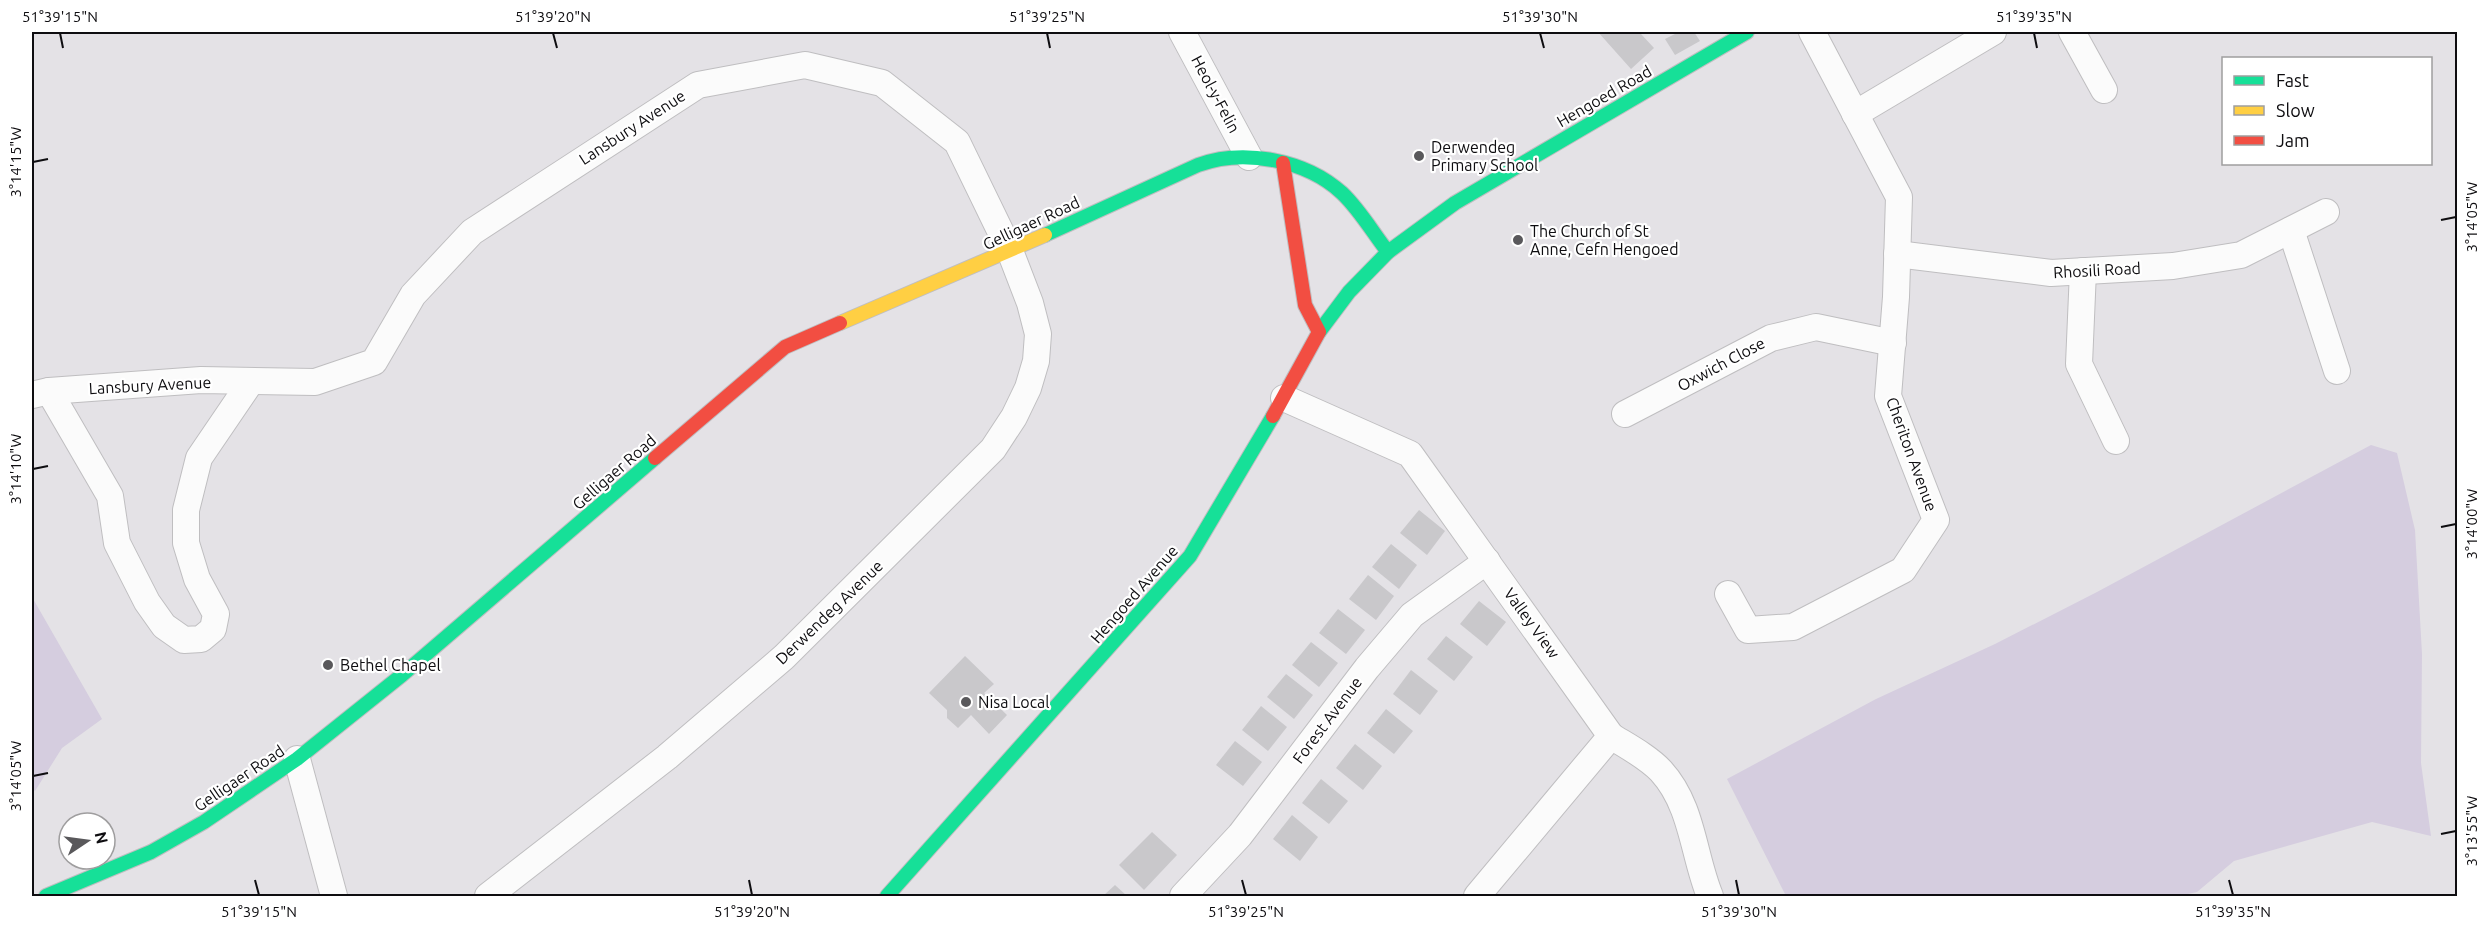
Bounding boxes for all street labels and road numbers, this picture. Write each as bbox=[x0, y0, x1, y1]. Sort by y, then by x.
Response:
street label: Heol-y-Felin bbox=[1188, 52, 1244, 136]
street label: Hengoed Road bbox=[1553, 62, 1655, 130]
street label: Lansbury Avenue bbox=[576, 86, 688, 168]
street label: Gelligaer Road bbox=[980, 193, 1082, 253]
street label: Rhosili Road bbox=[2053, 259, 2141, 281]
street label: Oxwich Close bbox=[1674, 333, 1768, 395]
street label: Lansbury Avenue bbox=[88, 373, 212, 397]
street label: Cheriton Avenue bbox=[1883, 395, 1941, 513]
street label: Gelligaer Road bbox=[569, 431, 659, 513]
street label: Hengoed Avenue bbox=[1087, 542, 1181, 646]
street label: Derwendeg Avenue bbox=[772, 556, 886, 668]
street label: Valley View bbox=[1500, 584, 1564, 662]
street label: Forest Avenue bbox=[1289, 673, 1365, 767]
street label: Gelligaer Road bbox=[191, 741, 287, 815]

